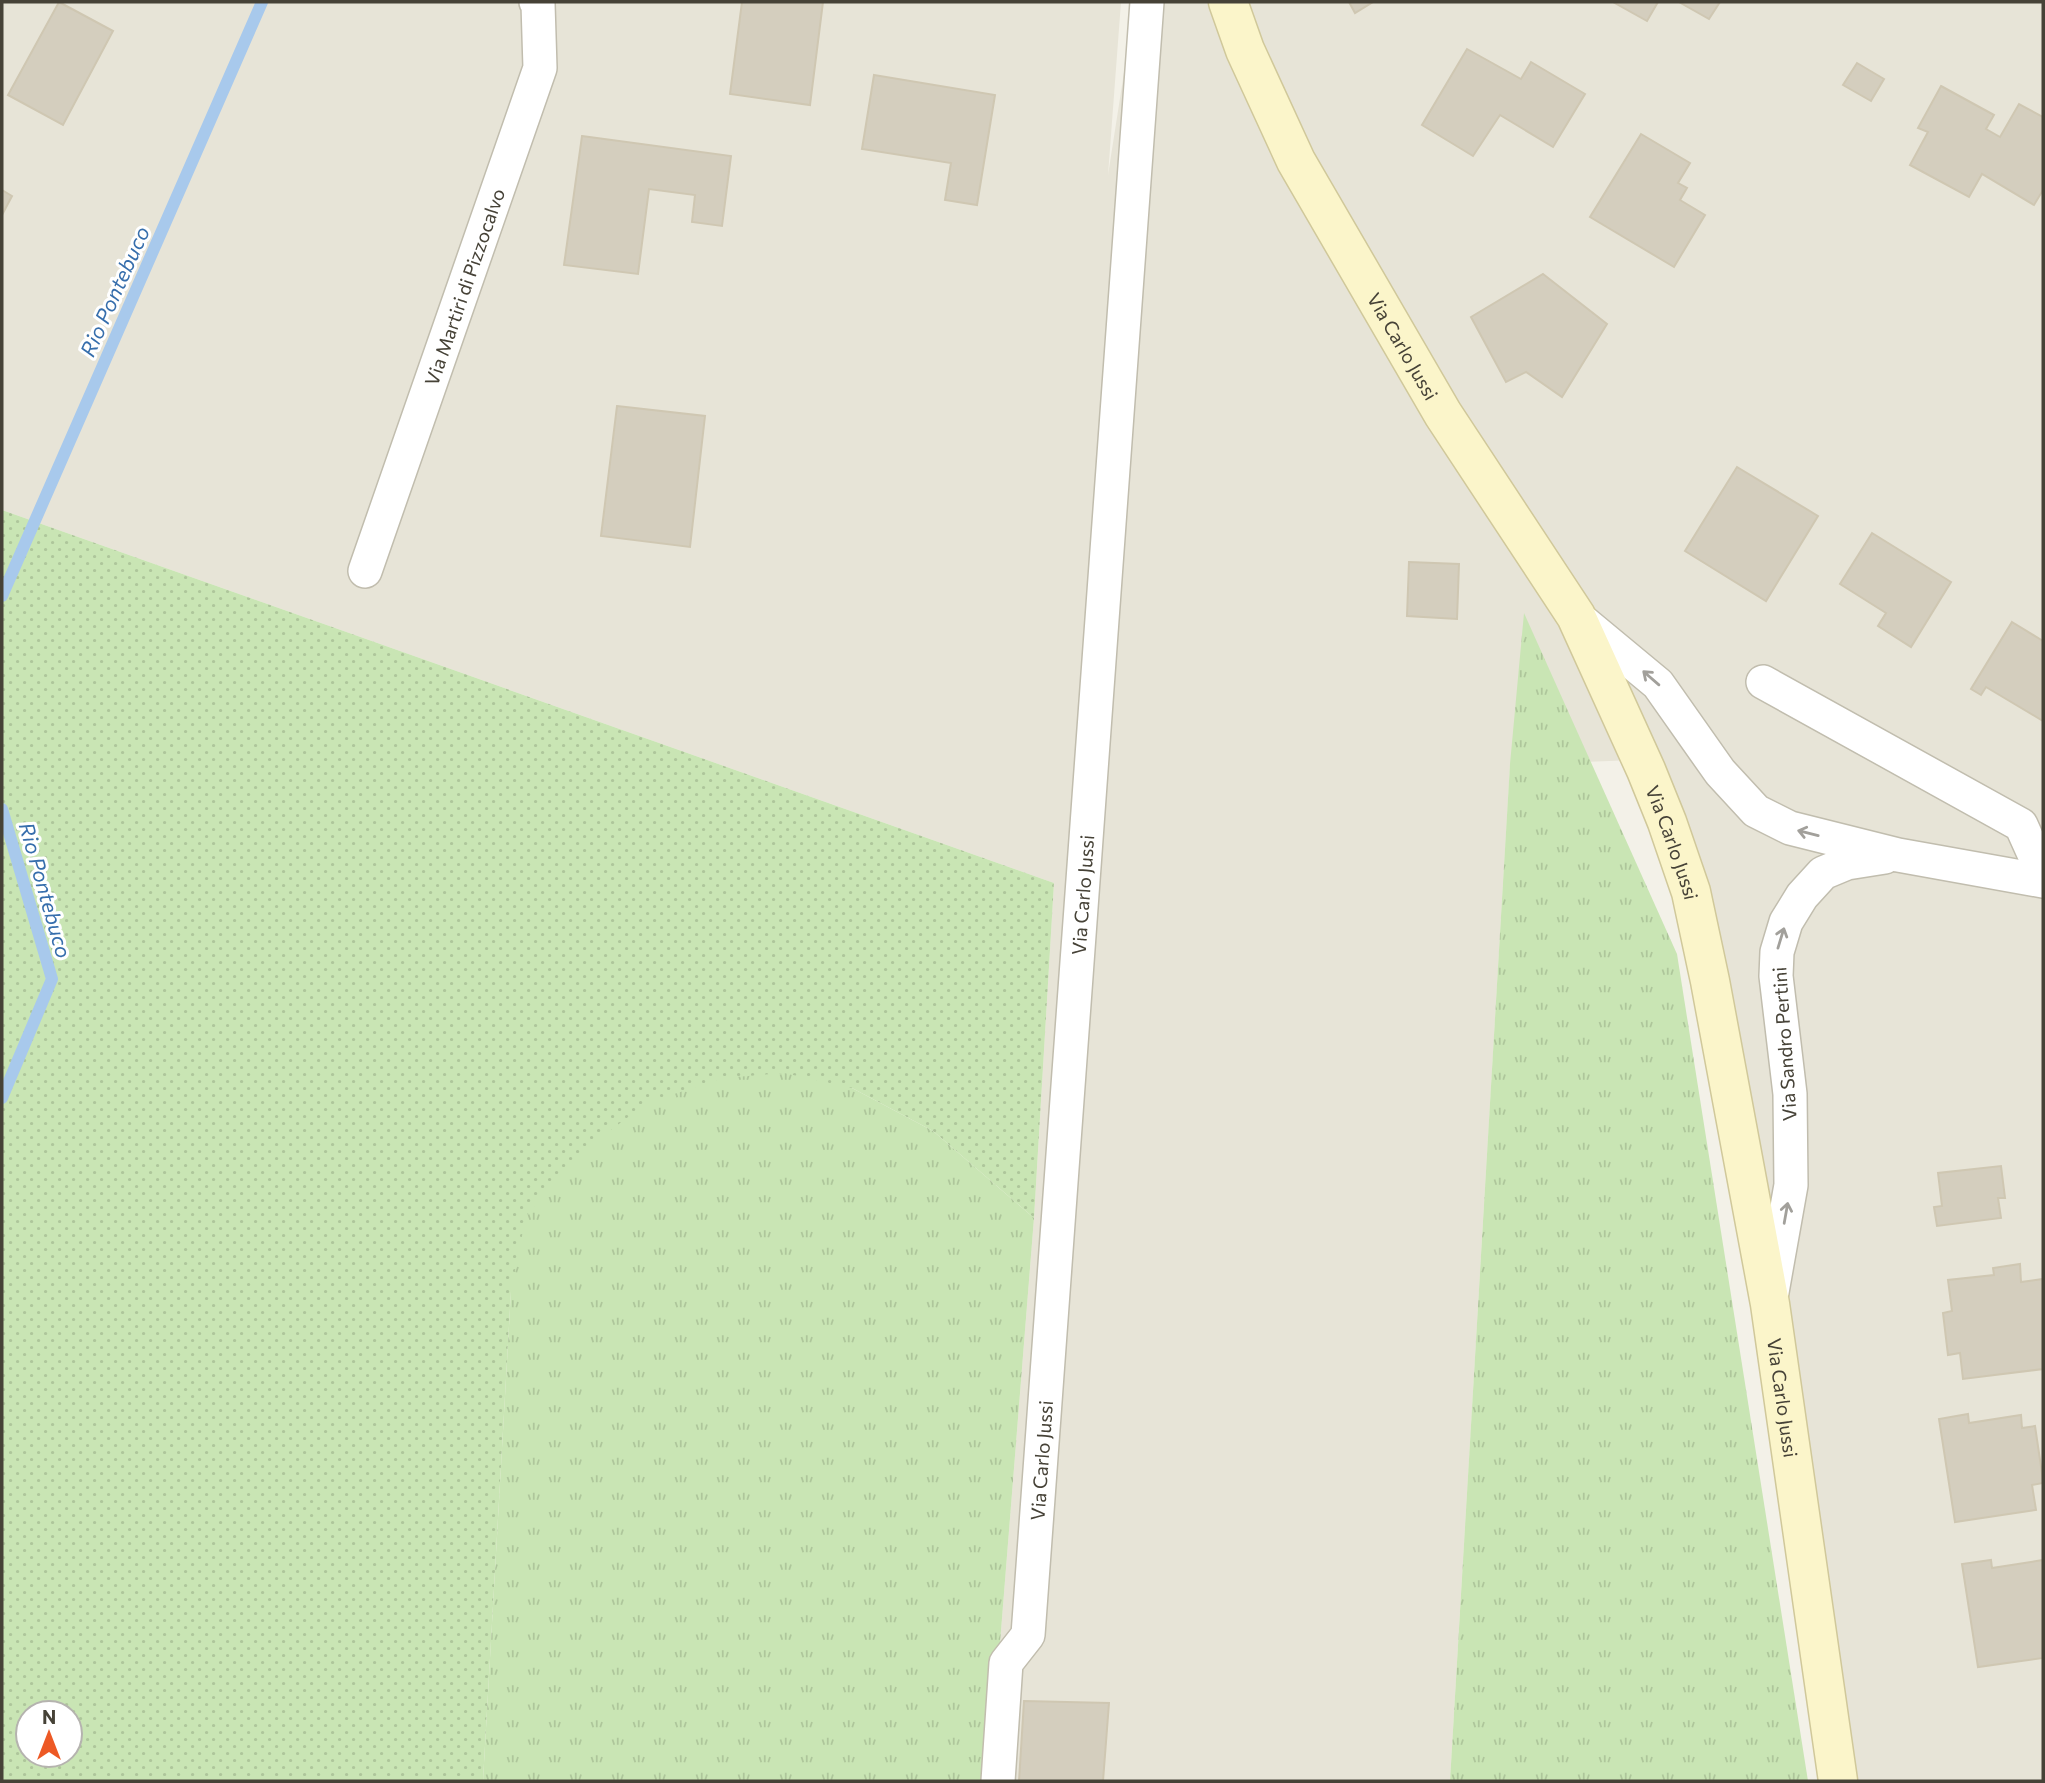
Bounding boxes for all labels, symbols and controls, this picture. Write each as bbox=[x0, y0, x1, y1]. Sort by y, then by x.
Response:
street label: Via Martiri di Pizzocalvo bbox=[419, 185, 509, 388]
water label: Rio Pontebuco bbox=[74, 222, 154, 360]
street label: Via Carlo Jussi bbox=[1363, 288, 1444, 404]
one-way arrow bbox=[1642, 670, 1660, 686]
street label: Via Carlo Jussi bbox=[1642, 782, 1704, 902]
water label: Rio Pontebuco bbox=[15, 819, 77, 961]
one-way arrow bbox=[1797, 826, 1820, 839]
street label: Via Carlo Jussi bbox=[1066, 834, 1098, 956]
one-way arrow bbox=[1776, 928, 1789, 950]
street label: Via Sandro Pertini bbox=[1767, 966, 1801, 1122]
one-way arrow bbox=[1780, 1202, 1793, 1225]
street label: Via Carlo Jussi bbox=[1763, 1337, 1803, 1459]
street label: Via Carlo Jussi bbox=[1025, 1400, 1057, 1521]
north arrow bbox=[14, 1699, 84, 1769]
text: N bbox=[42, 1705, 56, 1728]

